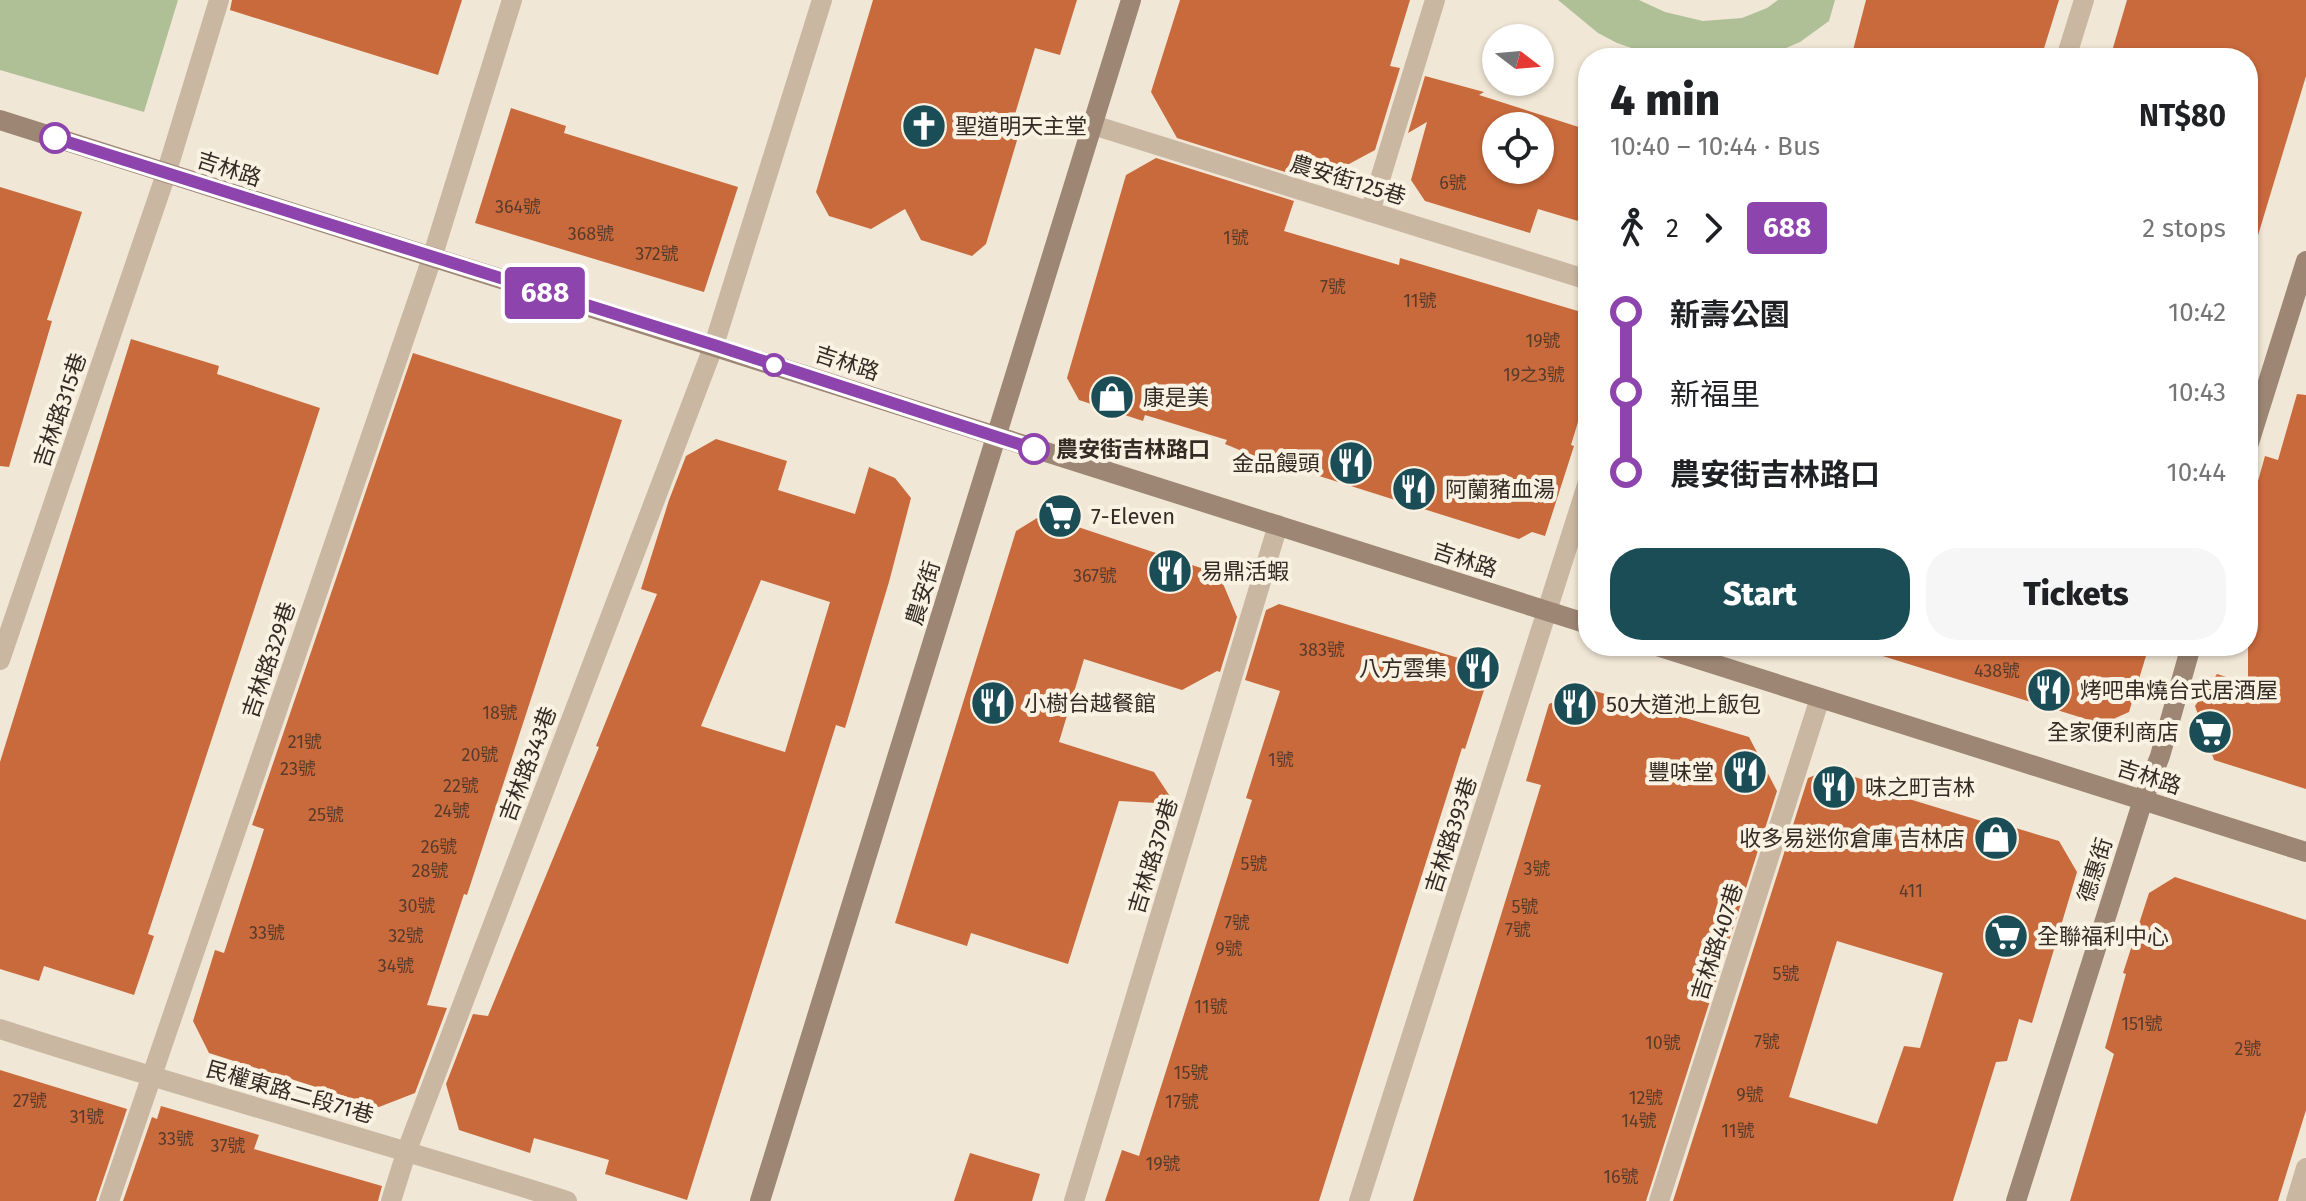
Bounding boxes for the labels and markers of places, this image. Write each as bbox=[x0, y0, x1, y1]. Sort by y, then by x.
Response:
church icon: 聖道明天主堂 bbox=[900, 102, 948, 150]
place label: 聖道明天主堂 bbox=[955, 113, 1087, 140]
unlabelled marker bbox=[40, 123, 70, 153]
unlabelled marker bbox=[763, 354, 785, 376]
shop icon: 康是美 bbox=[1088, 373, 1136, 421]
place label: 康是美 bbox=[1143, 384, 1209, 411]
marker: 農安街吉林路口 bbox=[1019, 434, 1049, 464]
place label: 農安街吉林路口 bbox=[1056, 436, 1210, 463]
restaurant icon: 金品饅頭 bbox=[1327, 439, 1375, 487]
place label: 金品饅頭 bbox=[1232, 450, 1320, 477]
restaurant icon: 阿蘭豬血湯 bbox=[1390, 465, 1438, 513]
place label: 阿蘭豬血湯 bbox=[1445, 476, 1555, 503]
supermarket icon: 7-Eleven bbox=[1036, 492, 1084, 540]
place label: 7-Eleven bbox=[1091, 503, 1175, 530]
restaurant icon: 易鼎活蝦 bbox=[1146, 547, 1194, 595]
place label: 易鼎活蝦 bbox=[1201, 558, 1289, 585]
restaurant icon: 八方雲集 bbox=[1454, 644, 1502, 692]
place label: 八方雲集 bbox=[1359, 655, 1447, 682]
restaurant icon: 烤吧串燒台式居酒屋 bbox=[2025, 666, 2073, 714]
place label: 烤吧串燒台式居酒屋 bbox=[2080, 677, 2278, 704]
restaurant icon: 小樹台越餐館 bbox=[969, 679, 1017, 727]
restaurant icon: 50大道池上飯包 bbox=[1551, 680, 1599, 728]
place label: 小樹台越餐館 bbox=[1024, 690, 1156, 717]
place label: 50大道池上飯包 bbox=[1606, 691, 1761, 718]
supermarket icon: 全家便利商店 bbox=[2186, 708, 2234, 756]
place label: 全家便利商店 bbox=[2047, 719, 2179, 746]
restaurant icon: 豐味堂 bbox=[1721, 748, 1769, 796]
place label: 豐味堂 bbox=[1648, 759, 1714, 786]
restaurant icon: 味之町吉林 bbox=[1810, 763, 1858, 811]
place label: 味之町吉林 bbox=[1865, 774, 1975, 801]
shop icon: 收多易迷你倉庫 吉林店 bbox=[1972, 814, 2020, 862]
place label: 收多易迷你倉庫 吉林店 bbox=[1739, 825, 1965, 852]
supermarket icon: 全聯福利中心 bbox=[1982, 912, 2030, 960]
place label: 全聯福利中心 bbox=[2037, 923, 2169, 950]

